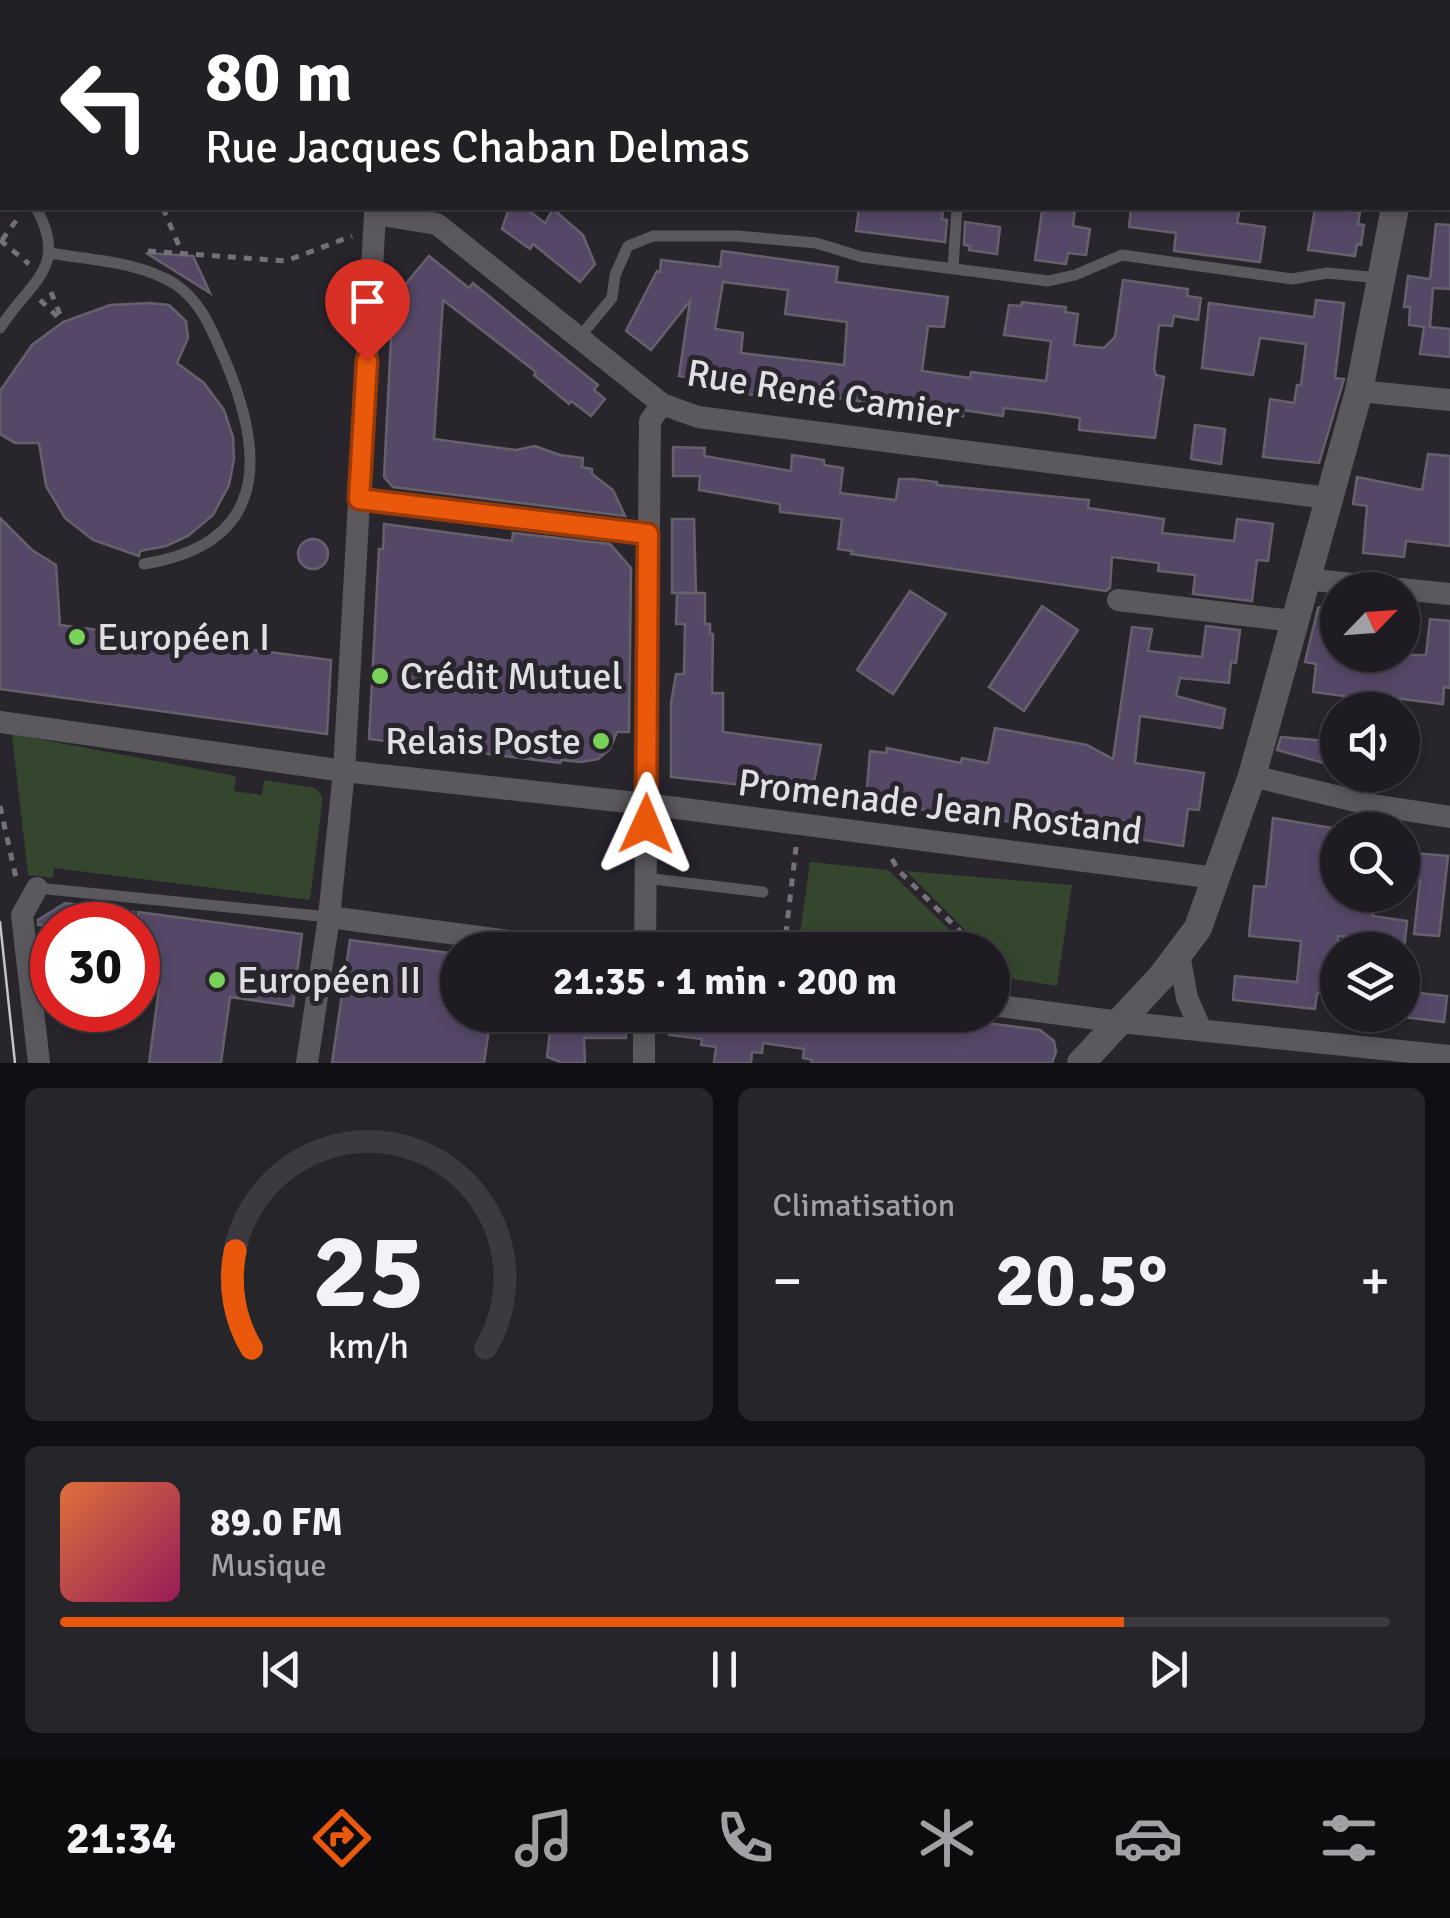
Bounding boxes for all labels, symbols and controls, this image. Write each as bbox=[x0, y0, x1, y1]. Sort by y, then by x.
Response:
text: 80 m bbox=[205, 34, 353, 120]
icon: left bbox=[40, 40, 170, 170]
text: Rue Jacques Chaban Delmas bbox=[205, 120, 750, 175]
pin bbox=[325, 259, 410, 362]
icon: arrive bbox=[340, 274, 395, 329]
street label: Rue René Camier bbox=[683, 349, 963, 439]
north arrow bbox=[1320, 572, 1420, 672]
map controls bbox=[1320, 572, 1420, 1032]
place label: Européen I bbox=[97, 614, 270, 661]
marker: Européen I bbox=[66, 626, 88, 648]
place label: Crédit Mutuel bbox=[400, 653, 623, 700]
marker: Crédit Mutuel bbox=[369, 665, 391, 687]
button: sound bbox=[1320, 692, 1420, 792]
place label: Relais Poste bbox=[385, 718, 581, 765]
marker: Relais Poste bbox=[590, 730, 612, 752]
street label: Promenade Jean Rostand bbox=[735, 759, 1145, 855]
position arrow bbox=[594, 772, 698, 876]
button: search bbox=[1320, 812, 1420, 912]
speed limit sign: 30 bbox=[30, 902, 160, 1032]
button: layers bbox=[1320, 932, 1420, 1032]
place label: Européen II bbox=[237, 957, 421, 1004]
text: 21:35 · 1 min · 200 m bbox=[553, 958, 897, 1005]
marker: Européen II bbox=[206, 969, 228, 991]
text: Climatisation bbox=[773, 1186, 955, 1225]
text: 25 bbox=[313, 1208, 425, 1336]
text: 20.5° bbox=[995, 1234, 1168, 1327]
text: − bbox=[773, 1247, 802, 1315]
text: + bbox=[1360, 1247, 1390, 1315]
text: km/h bbox=[328, 1324, 409, 1368]
text: 89.0 FM bbox=[210, 1499, 343, 1546]
text: Musique bbox=[210, 1546, 326, 1585]
icon: previous bbox=[254, 1642, 309, 1697]
icon: pause bbox=[697, 1642, 752, 1697]
icon: next bbox=[1141, 1642, 1196, 1697]
icon: directions bbox=[307, 1803, 377, 1873]
icon: music bbox=[509, 1803, 579, 1873]
icon: phone bbox=[710, 1803, 780, 1873]
icon: climate bbox=[912, 1803, 982, 1873]
icon: car bbox=[1113, 1803, 1183, 1873]
icon: filters bbox=[1314, 1803, 1384, 1873]
text: 21:34 bbox=[66, 1811, 176, 1866]

